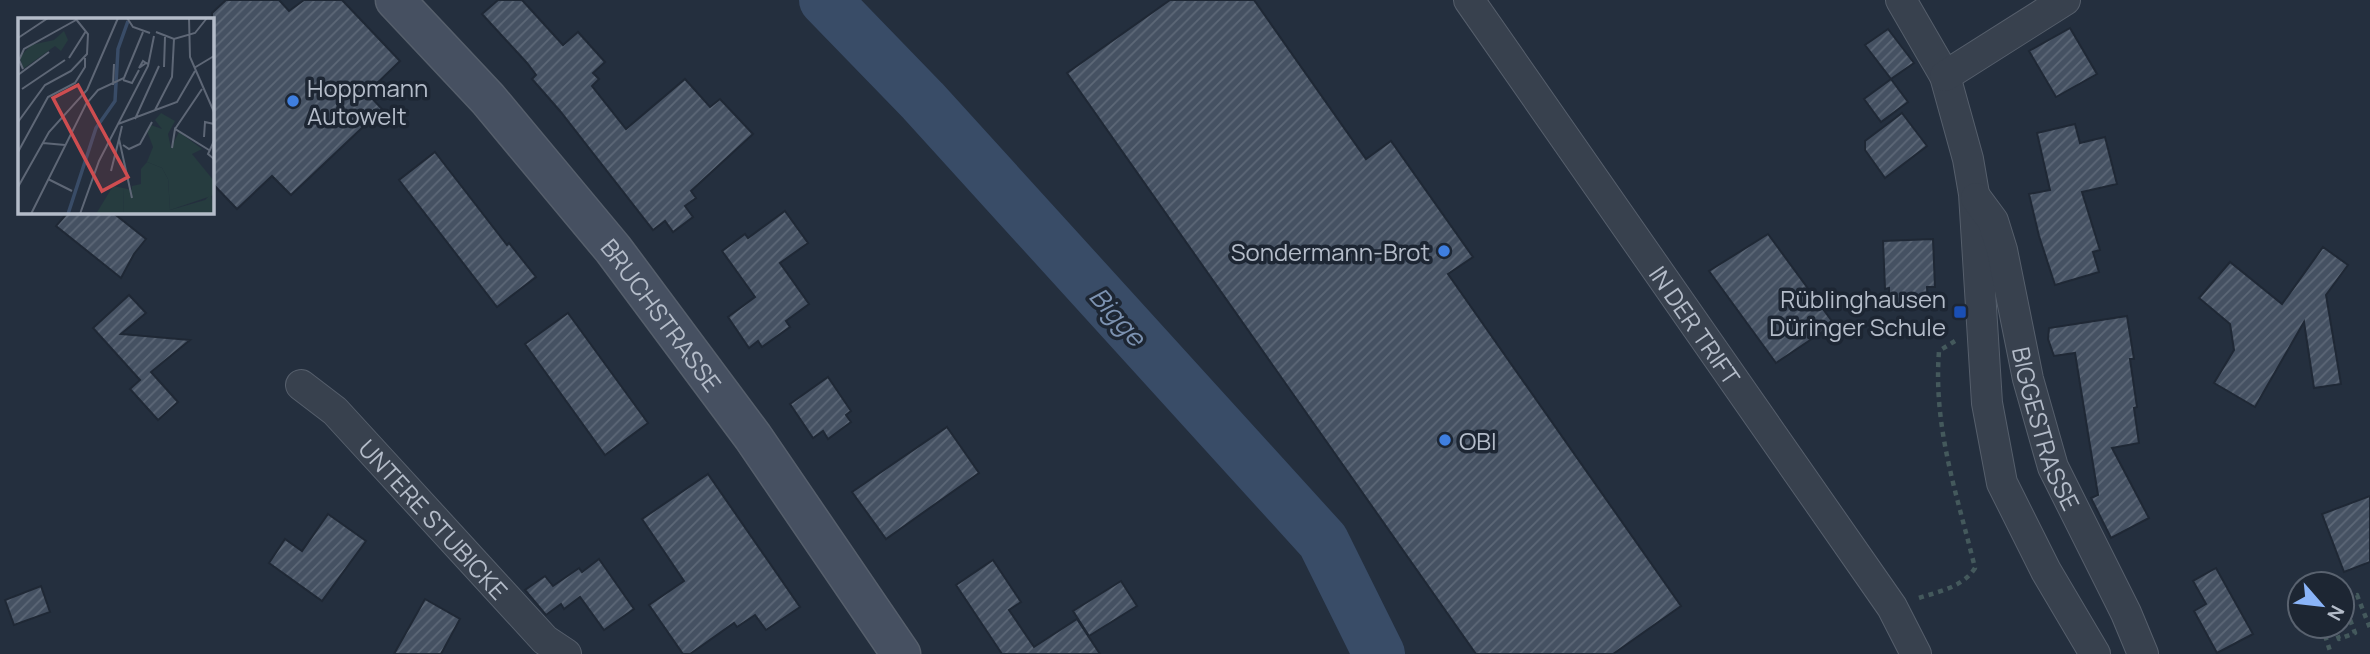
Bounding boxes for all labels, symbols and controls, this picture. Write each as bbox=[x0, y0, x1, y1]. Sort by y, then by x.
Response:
inset map bbox=[18, 18, 214, 214]
place label: Hoppmann Autowelt bbox=[307, 71, 428, 132]
marker: Hoppmann Autowelt bbox=[285, 93, 301, 109]
street label: BRUCHSTRASSE bbox=[594, 231, 730, 398]
place label: Sondermann-Brot bbox=[1231, 235, 1430, 268]
marker: Sondermann-Brot bbox=[1436, 243, 1452, 259]
street label: IN DER TRIFT bbox=[1642, 259, 1749, 392]
water label: Bigge bbox=[1082, 279, 1155, 355]
place label: Rüblinghausen Düringer Schule bbox=[1769, 282, 1946, 343]
marker: Rüblinghausen Düringer Schule bbox=[1952, 304, 1968, 320]
street label: BIGGESTRASSE bbox=[2005, 344, 2088, 515]
place label: OBI bbox=[1459, 424, 1497, 457]
street label: UNTERE STUBICKE bbox=[352, 432, 516, 606]
marker: OBI bbox=[1437, 432, 1453, 448]
north arrow bbox=[2286, 570, 2356, 640]
text: N bbox=[2321, 601, 2351, 625]

